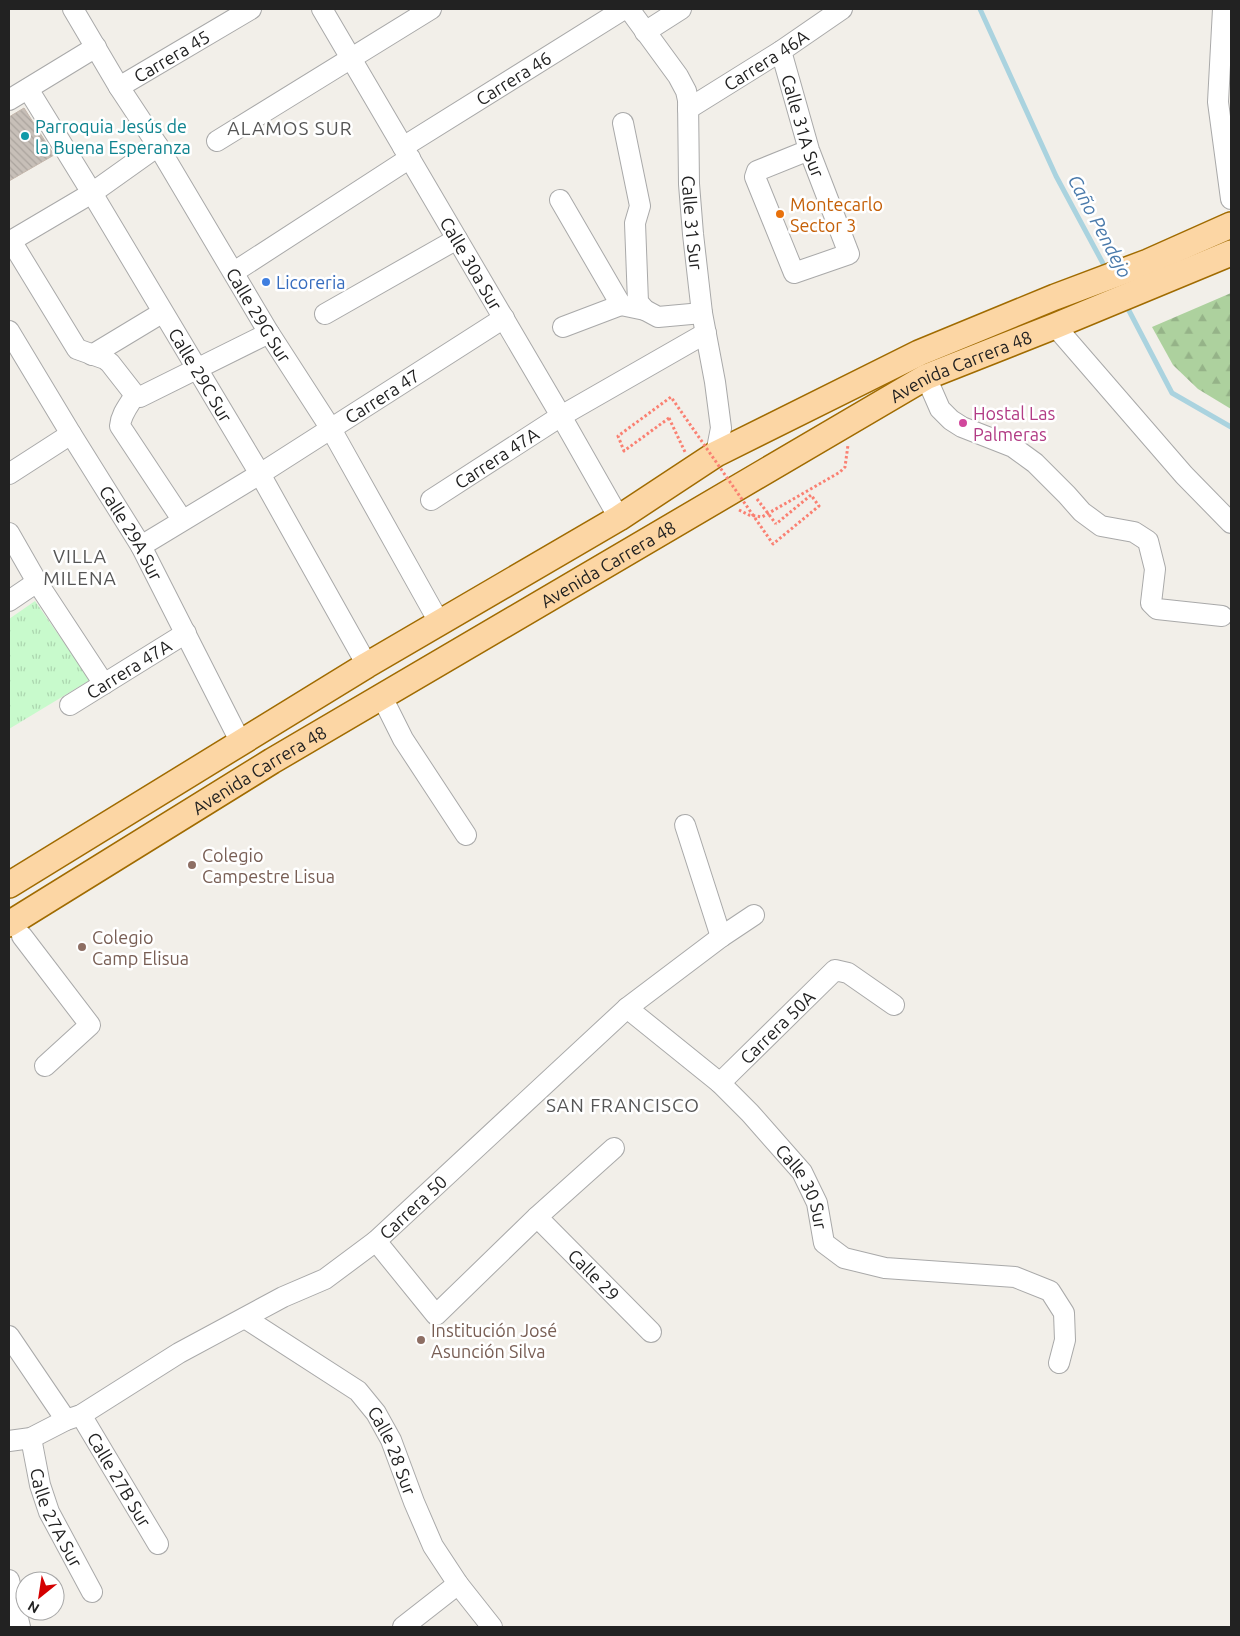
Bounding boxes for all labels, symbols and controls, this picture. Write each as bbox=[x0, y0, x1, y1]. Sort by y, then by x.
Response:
street label: Carrera 46A bbox=[720, 25, 812, 94]
street label: Carrera 45 bbox=[130, 26, 213, 86]
street label: Carrera 46 bbox=[472, 47, 554, 109]
street label: Calle 31A Sur bbox=[778, 72, 829, 180]
place label: Parroquia Jesús de la Buena Esperanza bbox=[35, 116, 191, 157]
district label: ALAMOS SUR bbox=[227, 117, 353, 139]
marker: Parroquia Jesús de la Buena Esperanza bbox=[19, 130, 31, 142]
water label: Caño Pendejo bbox=[1064, 171, 1136, 281]
street label: Calle 31 Sur bbox=[679, 175, 707, 271]
place label: Montecarlo Sector 3 bbox=[790, 194, 883, 235]
marker: Montecarlo Sector 3 bbox=[774, 208, 786, 220]
street label: Calle 30a Sur bbox=[436, 213, 506, 313]
street label: Calle 29G Sur bbox=[223, 264, 295, 366]
place label: Licoreria bbox=[276, 272, 346, 292]
marker: Licoreria bbox=[260, 276, 272, 288]
street label: Calle 29C Sur bbox=[165, 324, 237, 426]
street label: Avenida Carrera 48 bbox=[886, 326, 1035, 406]
street label: Carrera 47 bbox=[341, 365, 423, 427]
place label: Hostal Las Palmeras bbox=[973, 403, 1055, 444]
marker: Hostal Las Palmeras bbox=[957, 417, 969, 429]
street label: Carrera 47A bbox=[451, 423, 543, 492]
street label: Calle 29A Sur bbox=[96, 482, 167, 584]
street label: Avenida Carrera 48 bbox=[537, 516, 679, 611]
district label: VILLA MILENA bbox=[43, 545, 117, 589]
street label: Carrera 47A bbox=[83, 635, 175, 702]
street label: Avenida Carrera 48 bbox=[189, 721, 330, 818]
place label: Colegio Campestre Lisua bbox=[202, 845, 335, 886]
marker: Colegio Campestre Lisua bbox=[186, 859, 198, 871]
place label: Colegio Camp Elisua bbox=[92, 927, 189, 968]
marker: Colegio Camp Elisua bbox=[76, 941, 88, 953]
street label: Carrera 50A bbox=[736, 986, 819, 1068]
district label: SAN FRANCISCO bbox=[546, 1094, 700, 1116]
street label: Calle 30 Sur bbox=[772, 1140, 831, 1231]
street label: Carrera 50 bbox=[375, 1171, 451, 1243]
street label: Calle 29 bbox=[564, 1245, 624, 1304]
place label: Institución José Asunción Silva bbox=[431, 1320, 557, 1361]
marker: Institución José Asunción Silva bbox=[415, 1334, 427, 1346]
street label: Calle 28 Sur bbox=[364, 1402, 420, 1498]
street label: Calle 27B Sur bbox=[84, 1429, 155, 1530]
street label: Calle 27A Sur bbox=[27, 1466, 87, 1571]
north arrow bbox=[15, 1571, 65, 1621]
text: N bbox=[25, 1598, 42, 1617]

